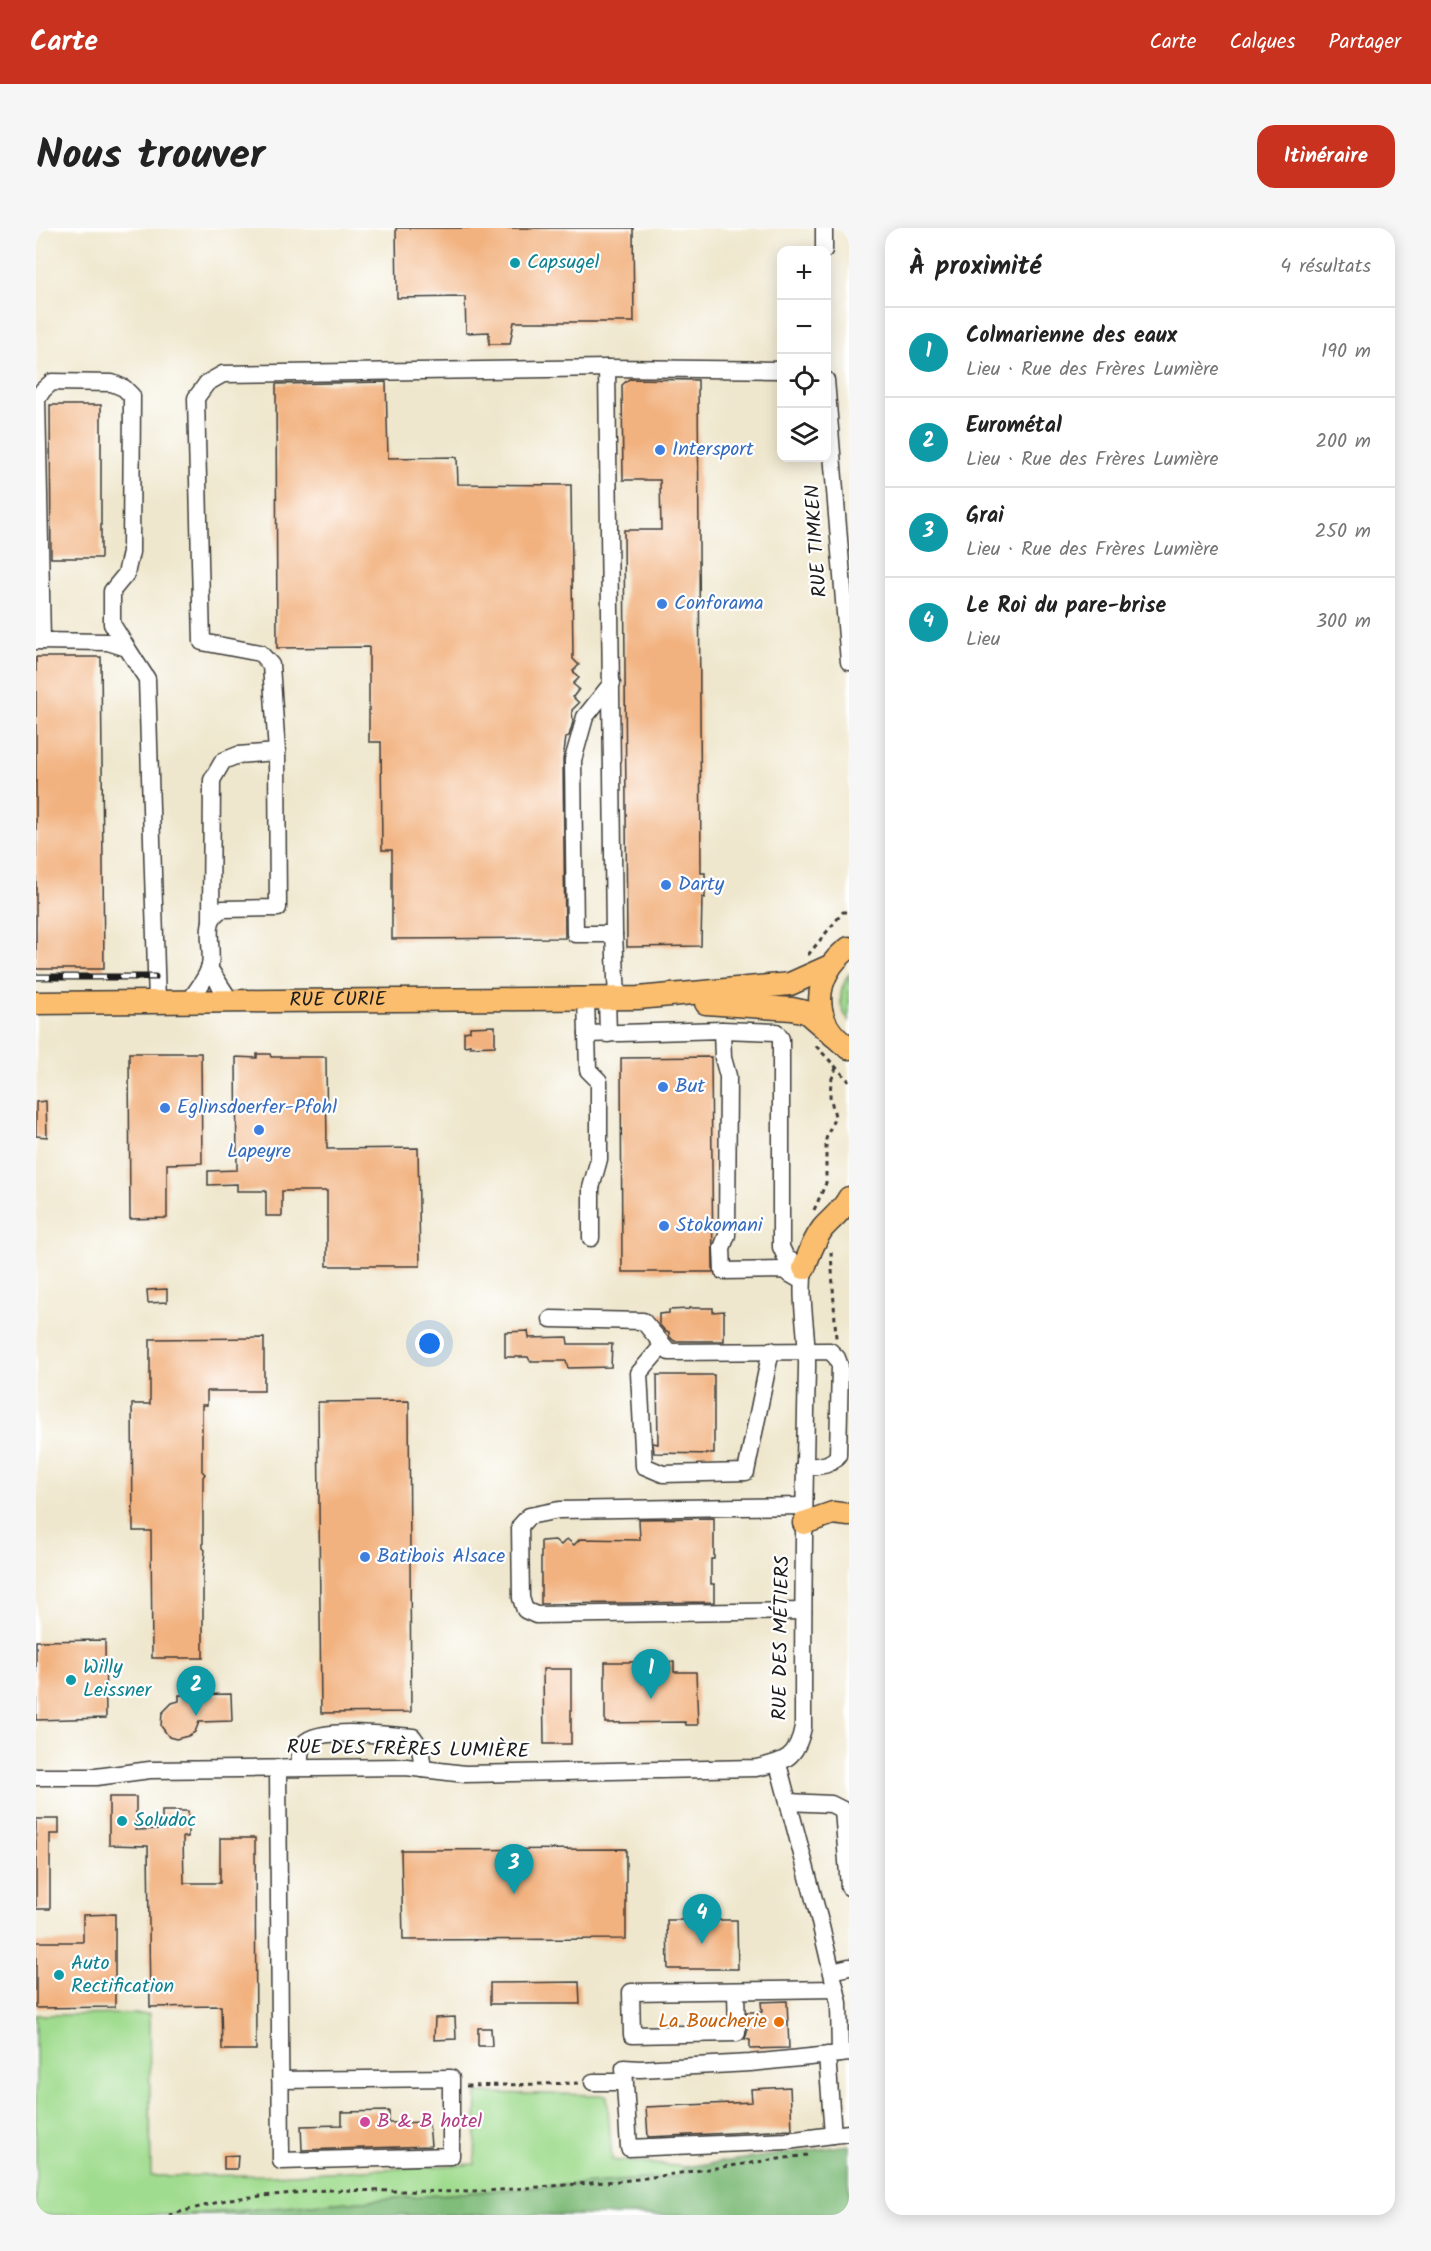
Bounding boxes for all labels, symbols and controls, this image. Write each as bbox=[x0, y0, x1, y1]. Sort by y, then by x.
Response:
text: Carte bbox=[30, 20, 98, 65]
text: Carte bbox=[1149, 26, 1196, 59]
text: Calques bbox=[1229, 26, 1295, 59]
text: Partager bbox=[1328, 26, 1401, 59]
text: Nous trouver bbox=[36, 123, 265, 190]
button: Itinéraire bbox=[1257, 125, 1395, 188]
map controls bbox=[777, 246, 831, 462]
button: + bbox=[777, 246, 831, 300]
text: À proximité bbox=[909, 246, 1041, 288]
place label: Capsugel bbox=[527, 247, 600, 279]
text: 4 résultats bbox=[1280, 251, 1371, 283]
marker: Capsugel bbox=[508, 256, 522, 270]
button: − bbox=[777, 300, 831, 354]
text: Colmarienne des eaux bbox=[966, 319, 1177, 354]
text: 1 bbox=[925, 336, 932, 368]
text: 190 m bbox=[1321, 336, 1371, 368]
button: locate bbox=[777, 354, 831, 408]
text: Lieu · Rue des Frères Lumière bbox=[966, 354, 1219, 386]
button: layers bbox=[777, 408, 831, 462]
text: Eurométal bbox=[966, 409, 1062, 444]
text: 2 bbox=[923, 426, 934, 458]
text: 200 m bbox=[1315, 426, 1371, 458]
place label: Intersport bbox=[672, 434, 754, 466]
marker: Intersport bbox=[653, 443, 667, 457]
text: Lieu · Rue des Frères Lumière bbox=[966, 444, 1219, 476]
street label: RUE TIMKEN bbox=[797, 483, 837, 599]
text: Grai bbox=[966, 499, 1004, 534]
text: 3 bbox=[923, 516, 934, 548]
text: 250 m bbox=[1315, 516, 1371, 548]
text: Lieu · Rue des Frères Lumière bbox=[966, 534, 1219, 566]
place label: Conforama bbox=[674, 588, 764, 620]
text: Le Roi du pare-brise bbox=[966, 589, 1166, 624]
marker: Conforama bbox=[655, 597, 669, 611]
text: 4 bbox=[923, 606, 934, 638]
text: 300 m bbox=[1316, 606, 1371, 638]
text: Lieu bbox=[966, 624, 1000, 656]
place label: Darty bbox=[678, 869, 725, 901]
marker: Darty bbox=[659, 878, 673, 892]
street label: RUE CURIE bbox=[289, 984, 388, 1017]
place label: But bbox=[675, 1071, 705, 1103]
marker: But bbox=[656, 1080, 670, 1094]
place label: Eglinsdoerfer-Pfohl bbox=[177, 1092, 337, 1124]
marker: Eglinsdoerfer-Pfohl bbox=[158, 1101, 172, 1115]
marker: Lapeyre bbox=[252, 1123, 266, 1137]
place label: Lapeyre bbox=[227, 1136, 291, 1168]
place label: Stokomani bbox=[676, 1210, 764, 1242]
marker: Stokomani bbox=[657, 1219, 671, 1233]
your location bbox=[415, 1329, 444, 1358]
place label: Batibois Alsace bbox=[377, 1541, 505, 1573]
marker: Batibois Alsace bbox=[358, 1550, 372, 1564]
street label: RUE DES MÉTIERS bbox=[765, 1555, 799, 1721]
pin: 1 bbox=[632, 1650, 670, 1699]
place label: Willy Leissner bbox=[83, 1652, 152, 1707]
pin: 2 bbox=[176, 1666, 216, 1716]
marker: Willy Leissner bbox=[64, 1673, 78, 1687]
street label: RUE DES FRÈRES LUMIÈRE bbox=[287, 1732, 531, 1768]
place label: Soludoc bbox=[134, 1805, 196, 1837]
marker: Soludoc bbox=[115, 1814, 129, 1828]
pin: 3 bbox=[494, 1844, 534, 1894]
pin: 4 bbox=[682, 1894, 722, 1944]
place label: Auto Rectification bbox=[71, 1948, 174, 2003]
marker: Auto Rectification bbox=[52, 1968, 66, 1982]
place label: La Boucherie bbox=[658, 2006, 767, 2038]
marker: La Boucherie bbox=[772, 2015, 786, 2029]
place label: B & B hotel bbox=[377, 2106, 482, 2138]
marker: B & B hotel bbox=[358, 2115, 372, 2129]

